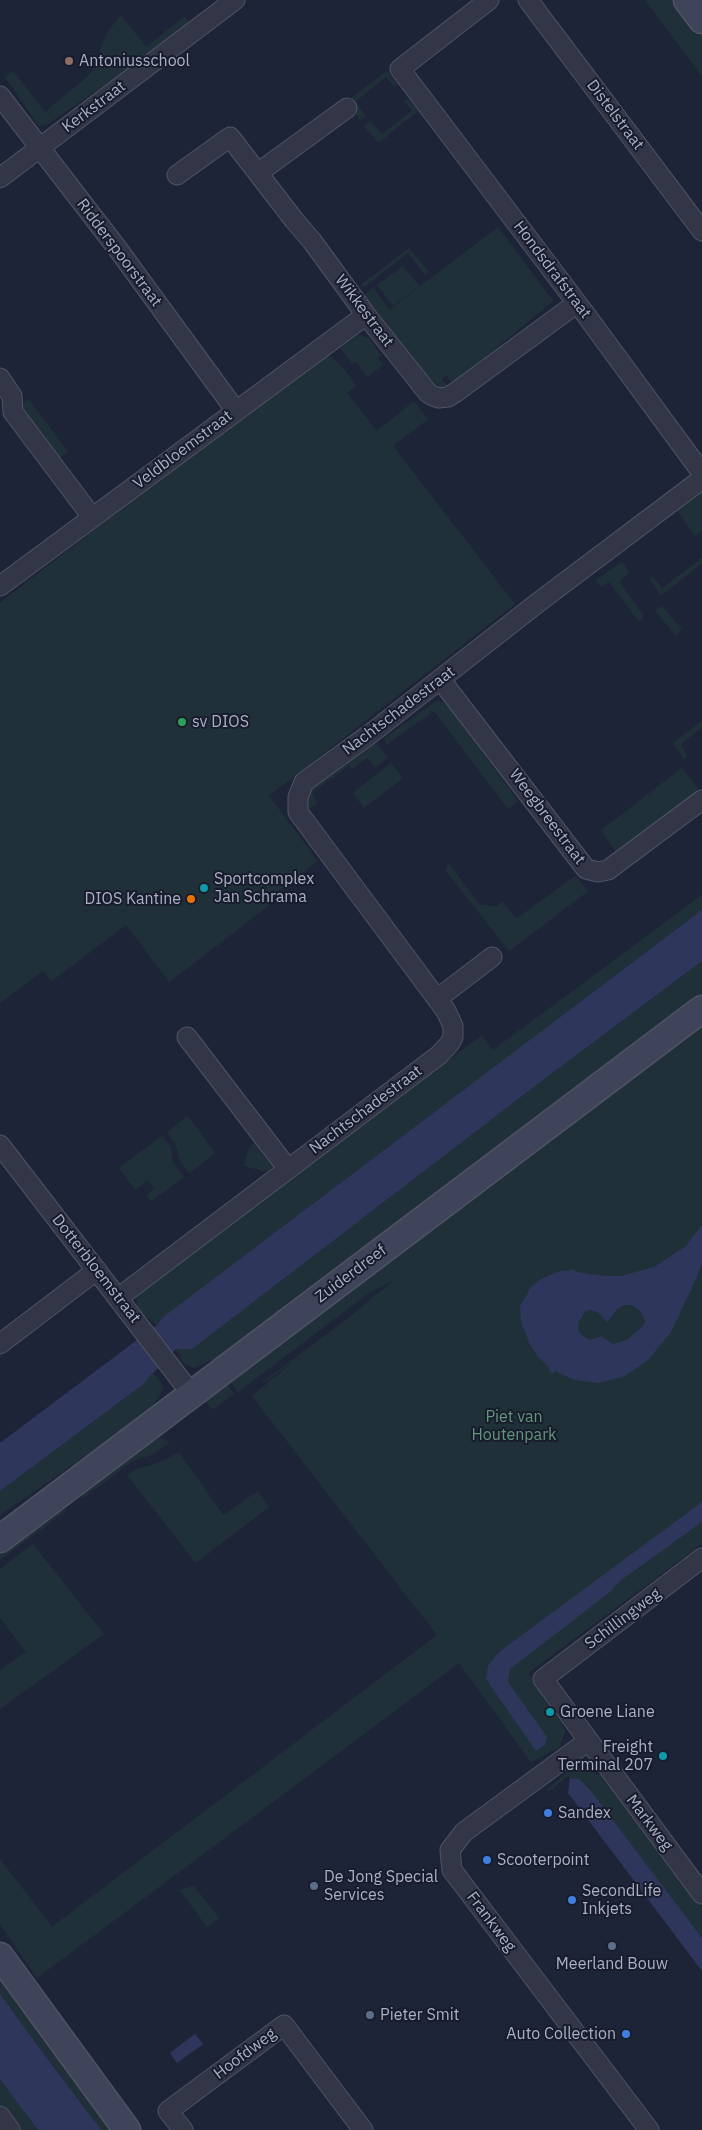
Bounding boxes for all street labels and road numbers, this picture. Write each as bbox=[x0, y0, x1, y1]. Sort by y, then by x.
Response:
street label: Distelstraat bbox=[582, 76, 648, 154]
street label: Kerkstraat bbox=[58, 77, 130, 137]
street label: Ridderspoorstraat bbox=[72, 195, 166, 311]
street label: Hondsdrafstraat bbox=[509, 217, 595, 323]
street label: Wikkestraat bbox=[331, 271, 397, 351]
street label: Veldbloemstraat bbox=[130, 407, 236, 493]
street label: Nachtschadestraat bbox=[339, 662, 459, 760]
street label: Weegbreestraat bbox=[505, 766, 589, 868]
street label: Nachtschadestraat bbox=[306, 1061, 426, 1159]
street label: Dotterbloemstraat bbox=[48, 1211, 144, 1327]
street label: Zuiderdreef bbox=[312, 1241, 390, 1307]
street label: Schillingweg bbox=[581, 1584, 665, 1654]
street label: Markweg bbox=[622, 1791, 676, 1855]
street label: Frankweg bbox=[462, 1888, 520, 1956]
street label: Hoofdweg bbox=[210, 2024, 280, 2084]

